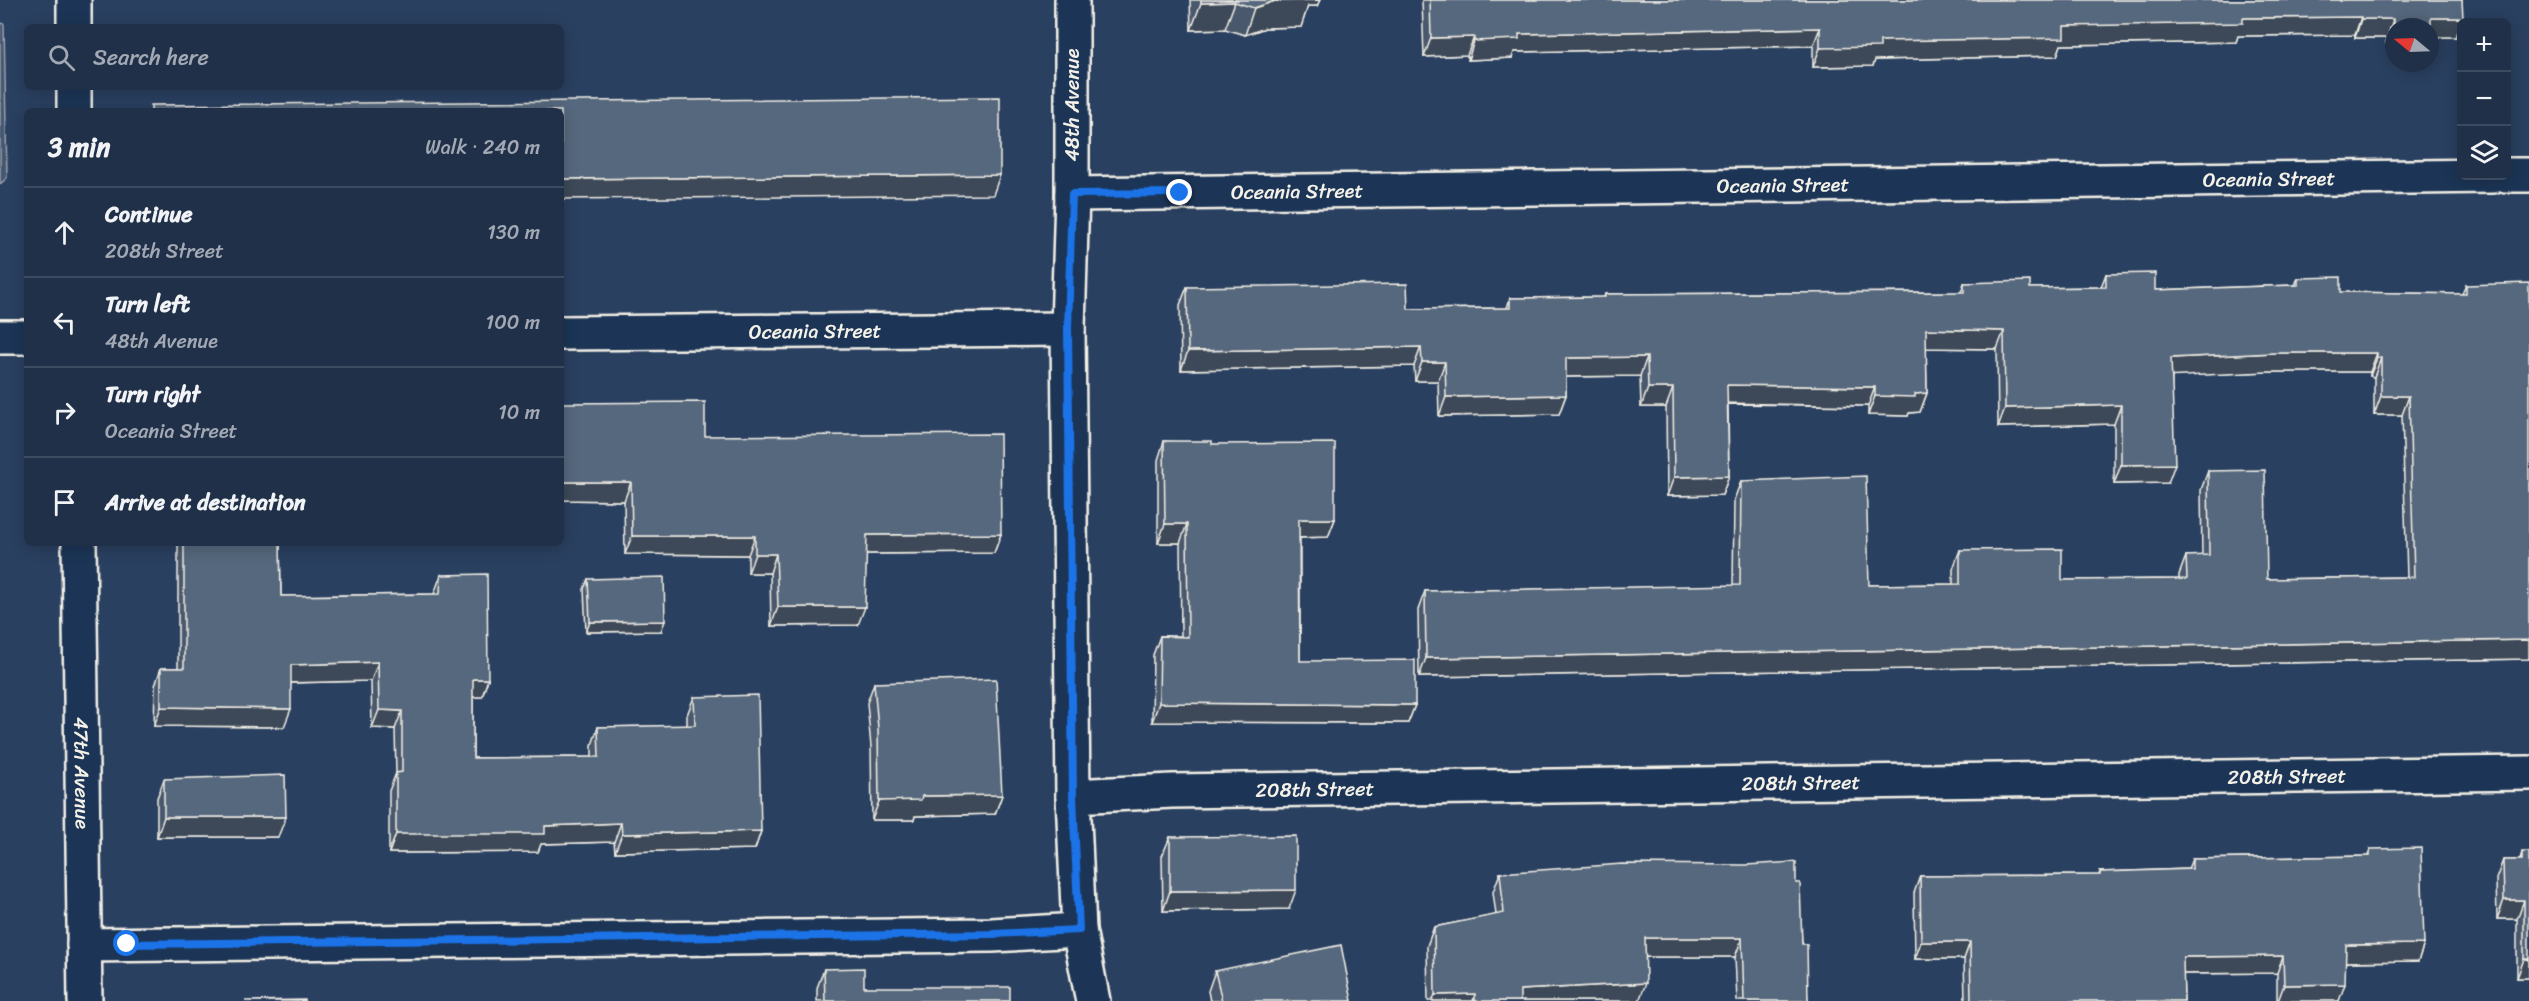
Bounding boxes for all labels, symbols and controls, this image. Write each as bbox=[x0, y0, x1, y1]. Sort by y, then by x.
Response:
north arrow bbox=[2385, 18, 2439, 72]
map controls bbox=[2457, 18, 2511, 180]
button: + bbox=[2457, 18, 2511, 72]
search box bbox=[24, 24, 564, 90]
text: Search here bbox=[93, 38, 209, 77]
icon: search bbox=[45, 41, 78, 74]
street label: 48th Avenue bbox=[1055, 48, 1090, 161]
button: − bbox=[2457, 72, 2511, 126]
text: 3 min bbox=[48, 124, 110, 170]
button: layers bbox=[2457, 126, 2511, 180]
text: Walk · 240 m bbox=[425, 130, 540, 165]
street label: Oceania Street bbox=[2203, 161, 2336, 198]
street label: Oceania Street bbox=[1717, 167, 1850, 204]
street label: Oceania Street bbox=[1231, 173, 1364, 210]
route end bbox=[1166, 179, 1192, 205]
text: Continue bbox=[105, 195, 193, 234]
text: 130 m bbox=[487, 215, 540, 250]
icon: ahead bbox=[48, 216, 81, 249]
text: 208th Street bbox=[105, 234, 224, 269]
text: Turn left bbox=[105, 285, 190, 324]
text: 100 m bbox=[486, 305, 540, 340]
icon: left bbox=[48, 306, 81, 339]
street label: Oceania Street bbox=[749, 313, 882, 350]
text: 48th Avenue bbox=[105, 324, 218, 359]
text: Turn right bbox=[105, 375, 200, 414]
text: 10 m bbox=[498, 395, 540, 430]
icon: right bbox=[48, 396, 81, 429]
text: Oceania Street bbox=[105, 414, 237, 449]
text: Arrive at destination bbox=[105, 483, 306, 522]
icon: arrive bbox=[48, 486, 81, 519]
street label: 47th Avenue bbox=[63, 717, 100, 830]
street label: 208th Street bbox=[2227, 758, 2347, 795]
street label: 208th Street bbox=[1741, 765, 1861, 801]
street label: 208th Street bbox=[1255, 771, 1375, 808]
route start bbox=[113, 930, 139, 956]

